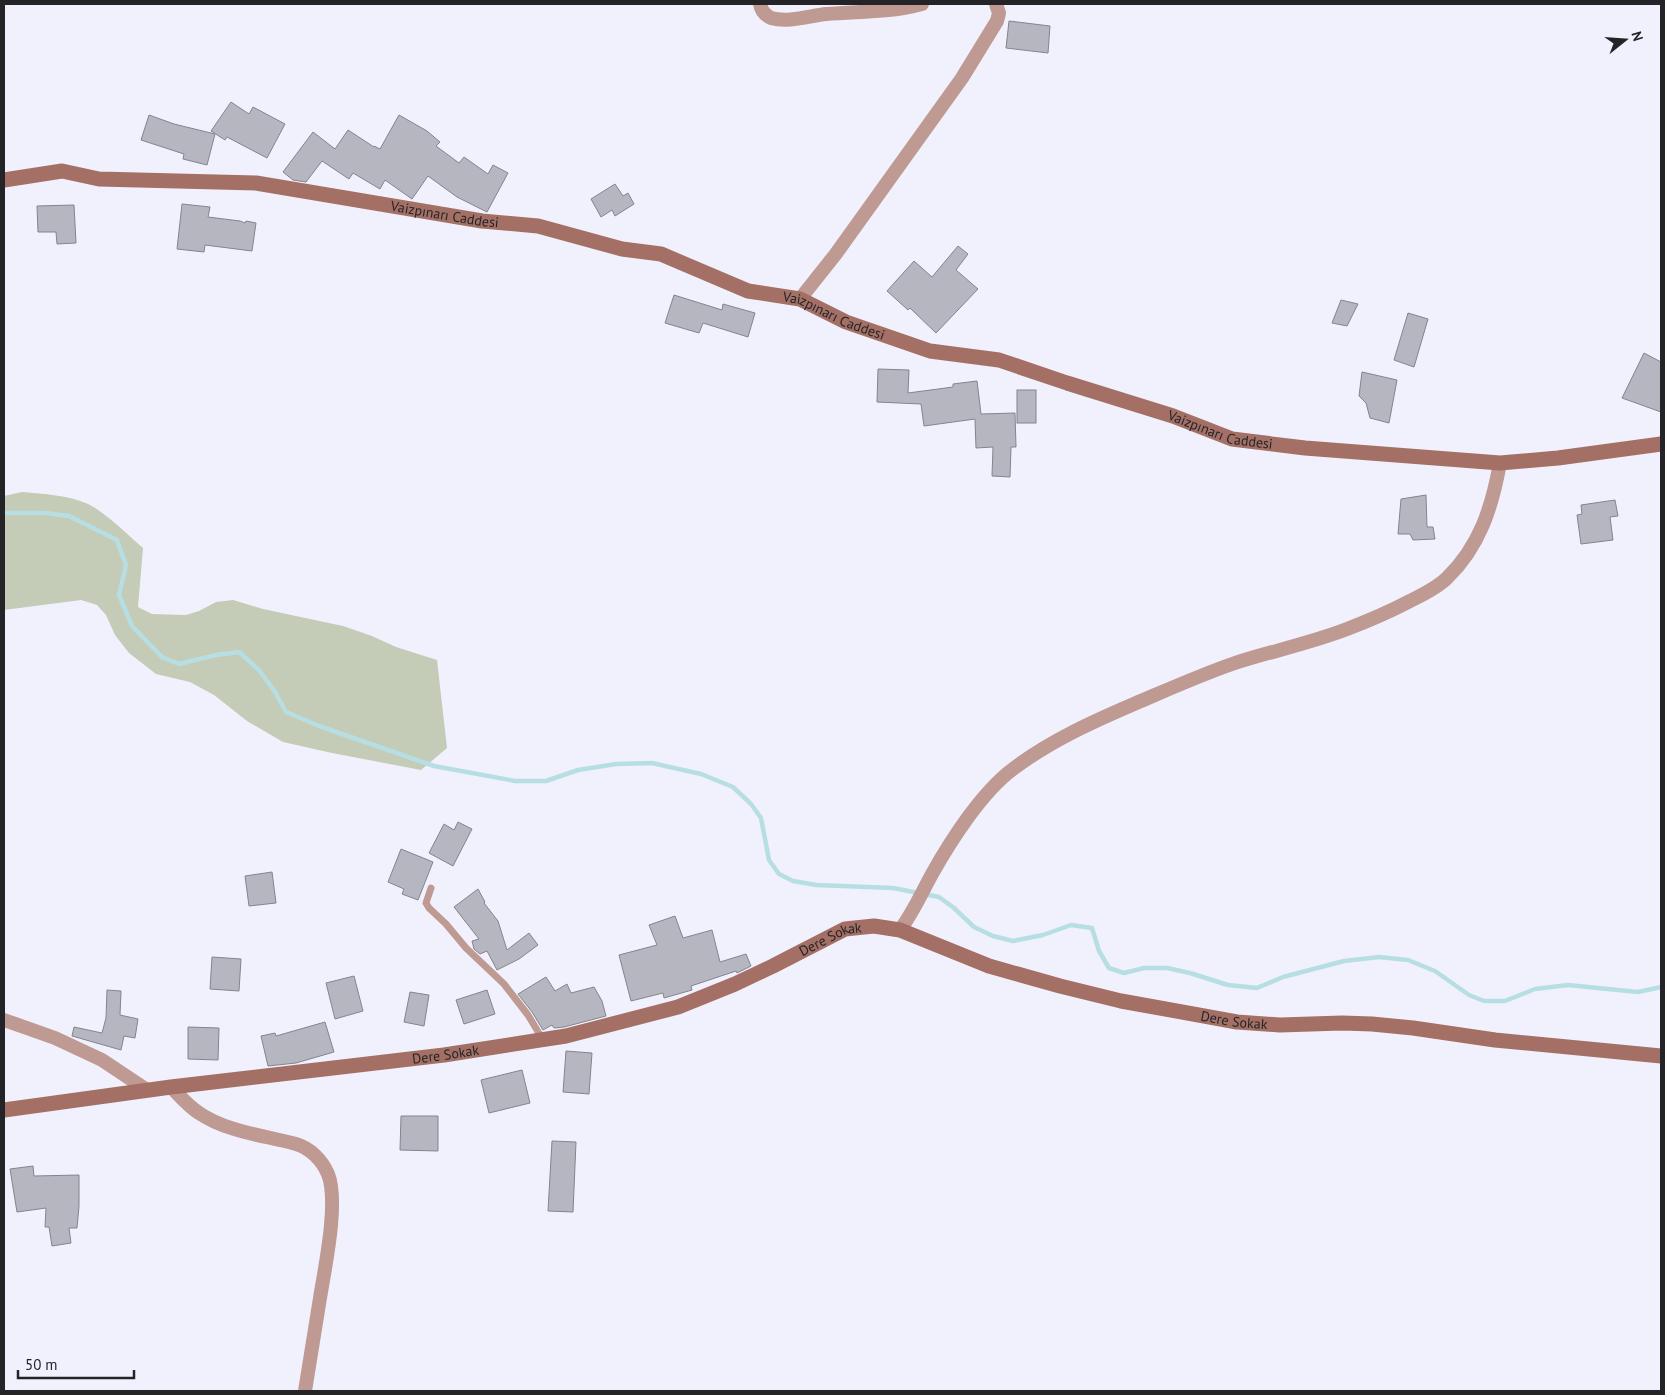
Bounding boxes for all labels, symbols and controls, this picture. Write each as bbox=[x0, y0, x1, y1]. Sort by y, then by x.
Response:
north arrow bbox=[1600, 15, 1650, 65]
text: N bbox=[1627, 29, 1647, 43]
street label: Vaizpınarı Caddesi bbox=[388, 197, 500, 231]
street label: Vaizpınarı Caddesi bbox=[781, 287, 887, 344]
street label: Vaizpınarı Caddesi bbox=[1165, 406, 1274, 453]
street label: Dere Sokak bbox=[796, 918, 863, 960]
street label: Dere Sokak bbox=[1199, 1007, 1268, 1033]
street label: Dere Sokak bbox=[411, 1041, 480, 1068]
scale bar bbox=[18, 1348, 134, 1380]
text: 50 m bbox=[25, 1355, 58, 1374]

